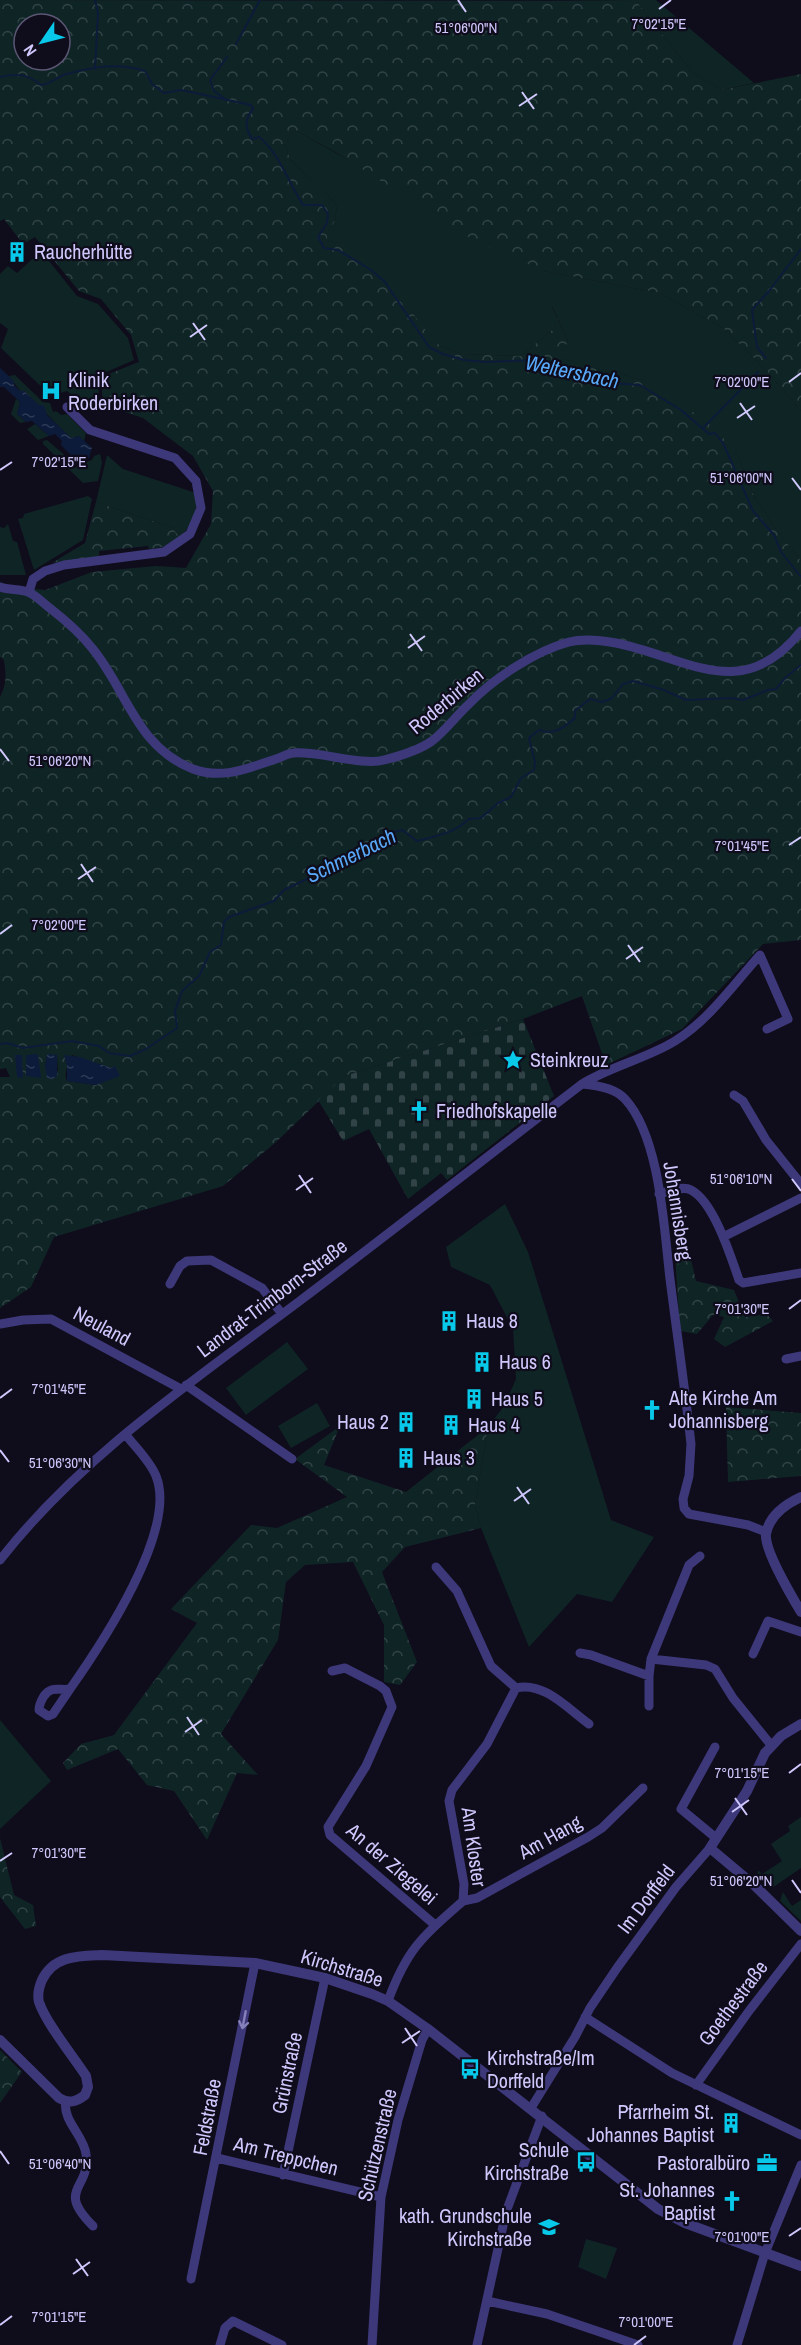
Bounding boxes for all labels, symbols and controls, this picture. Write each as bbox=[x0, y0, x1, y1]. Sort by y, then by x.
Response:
north arrow bbox=[12, 12, 72, 72]
text: 7°02'15"E bbox=[631, 13, 687, 34]
text: 51°06'00"N bbox=[435, 17, 497, 38]
text: N bbox=[18, 40, 41, 61]
place label: Raucherhütte bbox=[34, 238, 132, 265]
building icon: Raucherhütte bbox=[5, 240, 29, 264]
water label: Weltersbach bbox=[522, 347, 622, 396]
place label: Klinik Roderbirken bbox=[68, 366, 158, 416]
text: 7°02'00"E bbox=[714, 371, 770, 392]
hospital icon: Klinik Roderbirken bbox=[39, 379, 63, 403]
text: 7°02'15"E bbox=[31, 451, 87, 472]
text: 51°06'00"N bbox=[710, 467, 772, 488]
street label: Roderbirken bbox=[402, 661, 489, 740]
text: 51°06'20"N bbox=[29, 750, 91, 771]
water label: Schmerbach bbox=[301, 821, 401, 890]
text: 7°01'45"E bbox=[714, 835, 770, 856]
text: 7°02'00"E bbox=[31, 914, 87, 935]
place label: Steinkreuz bbox=[530, 1046, 608, 1073]
place icon: Steinkreuz bbox=[501, 1048, 525, 1072]
place label: Friedhofskapelle bbox=[436, 1097, 557, 1124]
church icon: Friedhofskapelle bbox=[407, 1099, 431, 1123]
street label: Johannisberg bbox=[657, 1160, 700, 1262]
text: 51°06'10"N bbox=[710, 1168, 772, 1189]
street label: Landrat-Trimborn-Straße bbox=[191, 1232, 352, 1363]
text: 7°01'30"E bbox=[714, 1298, 770, 1319]
street label: Neuland bbox=[69, 1299, 136, 1352]
place label: Haus 8 bbox=[466, 1307, 518, 1334]
building icon: Haus 8 bbox=[437, 1309, 461, 1333]
place label: Haus 6 bbox=[499, 1348, 551, 1375]
building icon: Haus 6 bbox=[470, 1350, 494, 1374]
text: 7°01'45"E bbox=[31, 1378, 87, 1399]
place label: Alte Kirche Am Johannisberg bbox=[668, 1384, 777, 1434]
place label: Haus 5 bbox=[491, 1385, 543, 1412]
building icon: Haus 5 bbox=[462, 1387, 486, 1411]
church icon: Alte Kirche Am Johannisberg bbox=[640, 1398, 664, 1422]
place label: Haus 2 bbox=[337, 1408, 389, 1435]
building icon: Haus 2 bbox=[394, 1410, 418, 1434]
place label: Haus 4 bbox=[468, 1411, 520, 1438]
building icon: Haus 4 bbox=[439, 1413, 463, 1437]
place label: Haus 3 bbox=[423, 1444, 475, 1471]
building icon: Haus 3 bbox=[394, 1446, 418, 1470]
text: 51°06'30"N bbox=[29, 1452, 91, 1473]
text: 7°01'15"E bbox=[714, 1762, 770, 1783]
street label: Am Kloster bbox=[455, 1804, 494, 1889]
street label: Am Hang bbox=[512, 1808, 586, 1865]
street label: An der Ziegelei bbox=[340, 1816, 444, 1911]
text: 7°01'30"E bbox=[31, 1842, 87, 1863]
street label: Im Dorffeld bbox=[611, 1859, 680, 1939]
text: 51°06'20"N bbox=[710, 1870, 772, 1891]
street label: Kirchstraße bbox=[298, 1942, 387, 1993]
street label: Goethestraße bbox=[692, 1955, 774, 2051]
one-way arrow bbox=[238, 2010, 249, 2029]
street label: Grünstraße bbox=[265, 2030, 308, 2116]
place label: Kirchstraße/Im Dorffeld bbox=[487, 2044, 595, 2094]
bus stop icon: Kirchstraße/Im Dorffeld bbox=[458, 2057, 482, 2081]
street label: Feldstraße bbox=[186, 2076, 227, 2158]
street label: Schützenstraße bbox=[350, 2086, 403, 2204]
place label: Pfarrheim St. Johannes Baptist bbox=[587, 2098, 714, 2148]
building icon: Pfarrheim St. Johannes Baptist bbox=[719, 2111, 743, 2135]
street label: Am Treppchen bbox=[230, 2129, 341, 2182]
place label: Schule Kirchstraße bbox=[484, 2136, 569, 2186]
place label: Pastoralbüro bbox=[657, 2149, 750, 2176]
bus stop icon: Schule Kirchstraße bbox=[574, 2150, 598, 2174]
office icon: Pastoralbüro bbox=[755, 2151, 779, 2175]
text: 51°06'40"N bbox=[29, 2153, 91, 2174]
place label: St. Johannes Baptist bbox=[619, 2176, 715, 2226]
church icon: St. Johannes Baptist bbox=[720, 2189, 744, 2213]
place label: kath. Grundschule Kirchstraße bbox=[399, 2202, 532, 2252]
school or university icon: kath. Grundschule Kirchstraße bbox=[537, 2215, 561, 2239]
text: 7°01'00"E bbox=[714, 2226, 770, 2247]
text: 7°01'15"E bbox=[31, 2306, 87, 2327]
text: 7°01'00"E bbox=[618, 2311, 674, 2332]

